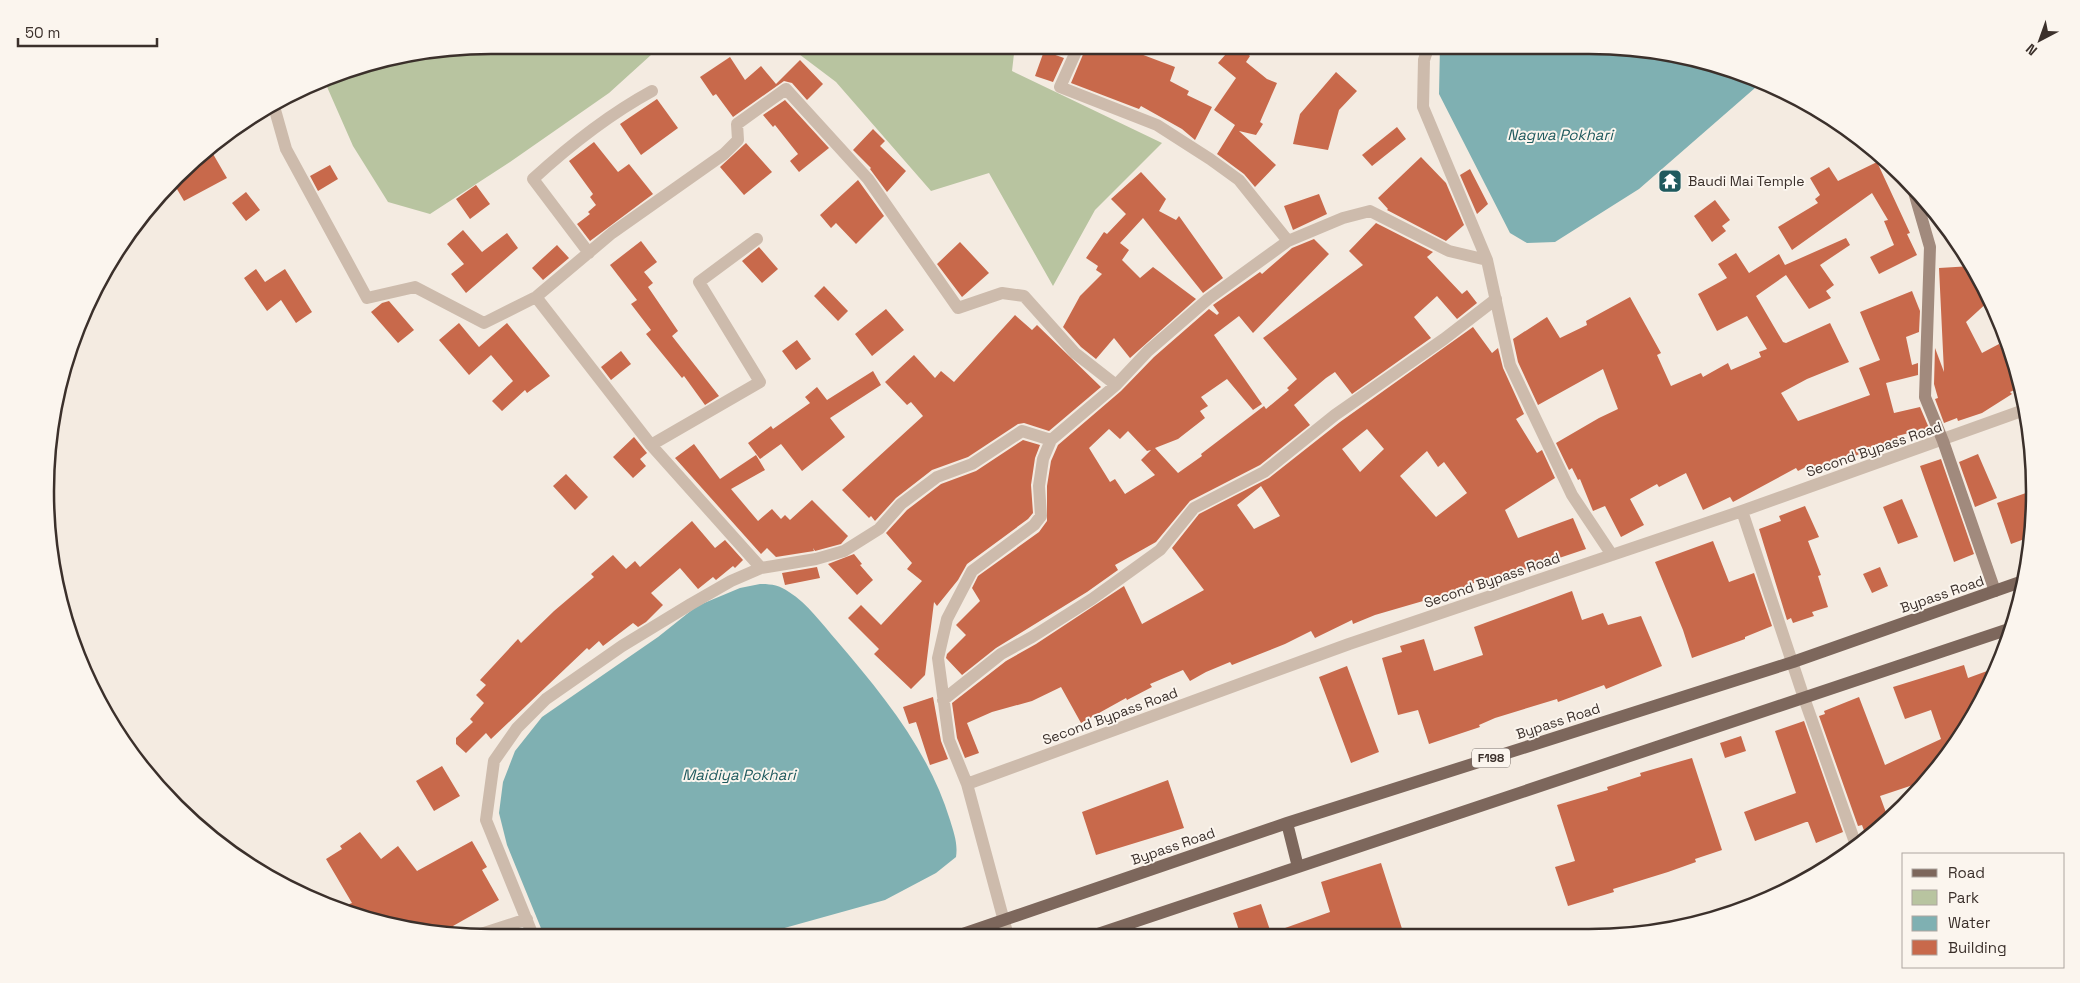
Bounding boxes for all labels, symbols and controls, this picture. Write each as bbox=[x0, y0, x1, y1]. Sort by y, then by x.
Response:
scale bar bbox=[18, 15, 156, 47]
north arrow bbox=[2015, 15, 2065, 65]
text: 50 m bbox=[25, 23, 60, 42]
text: N bbox=[2022, 40, 2041, 60]
water label: Nagwa Pokhari bbox=[1507, 125, 1615, 144]
temple icon: Baudi Mai Temple bbox=[1657, 168, 1683, 194]
place label: Baudi Mai Temple bbox=[1688, 172, 1804, 190]
street label: Second Bypass Road bbox=[1804, 417, 1944, 481]
street label: Second Bypass Road bbox=[1422, 548, 1562, 612]
street label: Bypass Road bbox=[1898, 571, 1986, 617]
street label: Second Bypass Road bbox=[1040, 683, 1180, 749]
street label: Bypass Road bbox=[1514, 699, 1602, 743]
road number: F198 bbox=[1472, 748, 1510, 768]
water label: Maidiya Pokhari bbox=[682, 765, 798, 784]
street label: Bypass Road bbox=[1129, 823, 1217, 869]
legend bbox=[1902, 853, 2065, 968]
text: Road bbox=[1948, 863, 1985, 882]
text: Park bbox=[1948, 888, 1979, 907]
text: Water bbox=[1948, 913, 1991, 932]
text: Building bbox=[1948, 938, 2007, 957]

